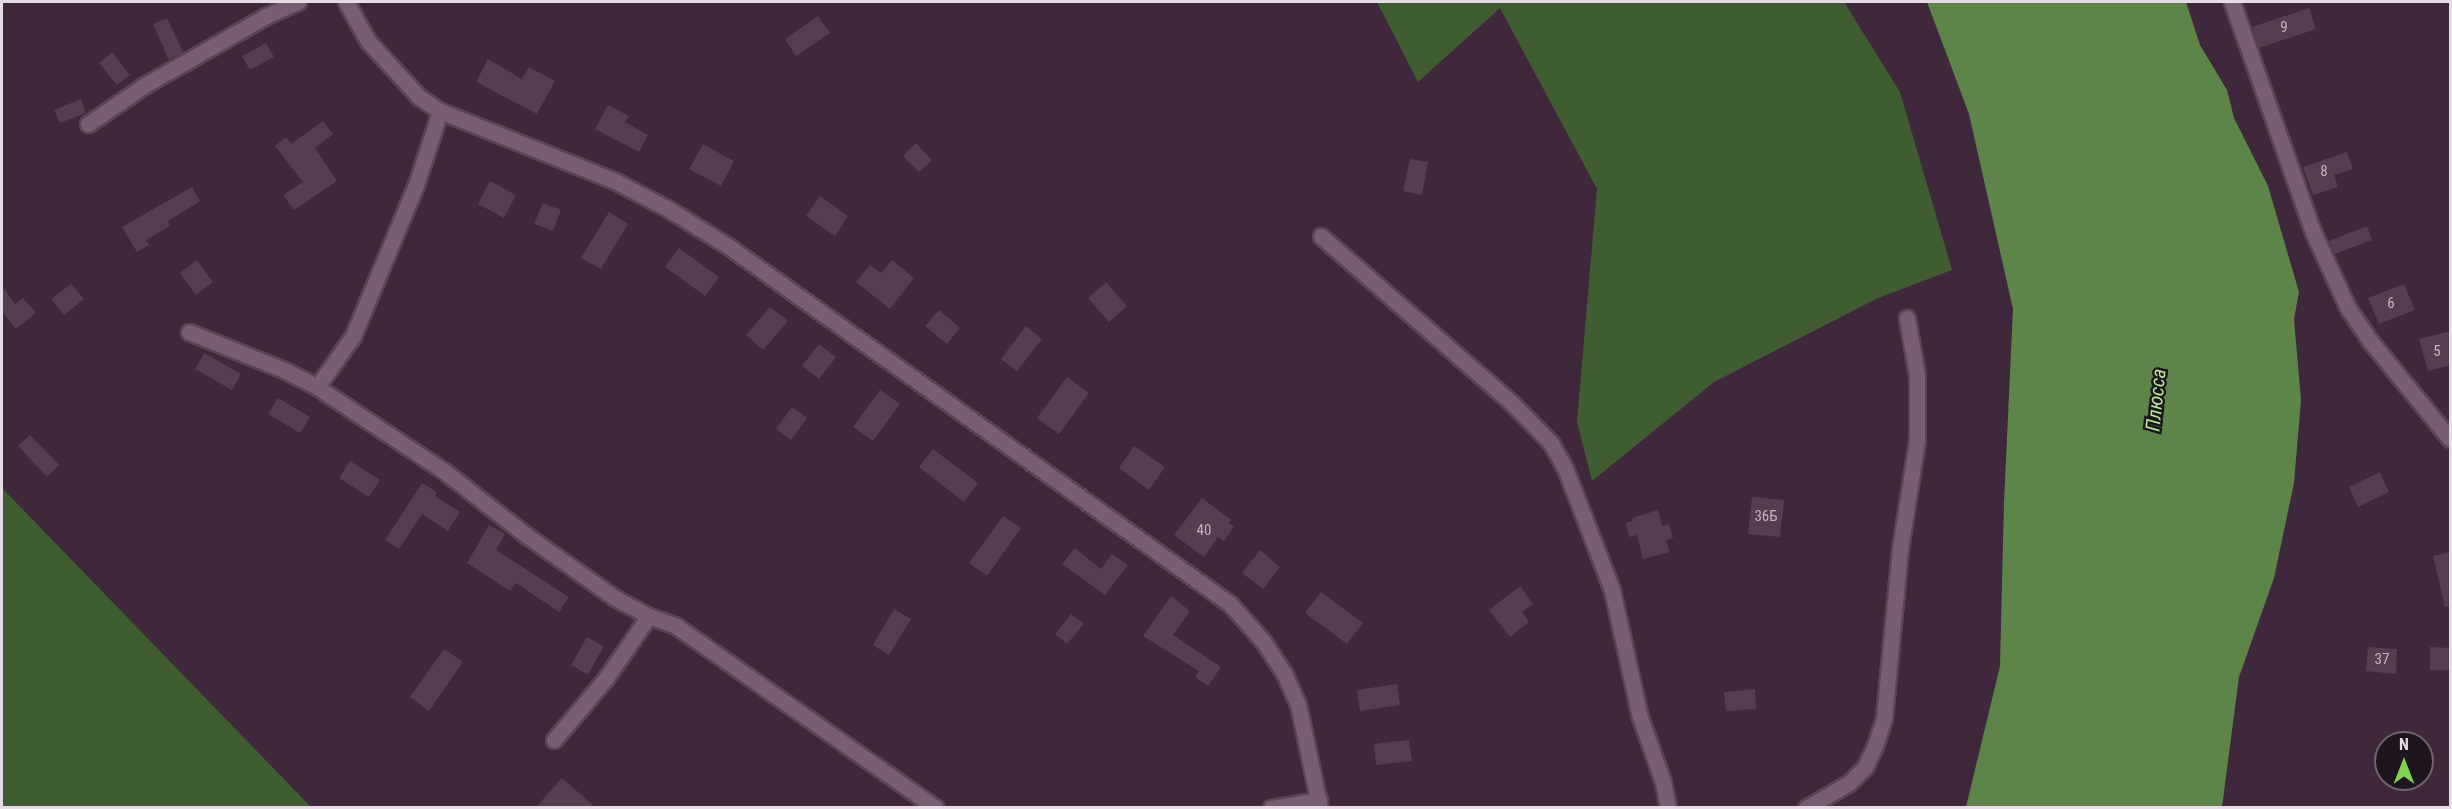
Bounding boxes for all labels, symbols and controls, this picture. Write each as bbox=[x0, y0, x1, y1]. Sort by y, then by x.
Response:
house number: 9 bbox=[2280, 19, 2288, 37]
house number: 8 bbox=[2320, 163, 2328, 181]
house number: 6 bbox=[2387, 295, 2395, 313]
house number: 5 bbox=[2433, 343, 2441, 361]
water label: Плюсса bbox=[2141, 367, 2171, 433]
house number: 36Б bbox=[1754, 508, 1778, 526]
house number: 40 bbox=[1197, 522, 1211, 540]
house number: 37 bbox=[2375, 651, 2389, 669]
north arrow bbox=[2374, 731, 2434, 791]
text: N bbox=[2399, 735, 2409, 754]

